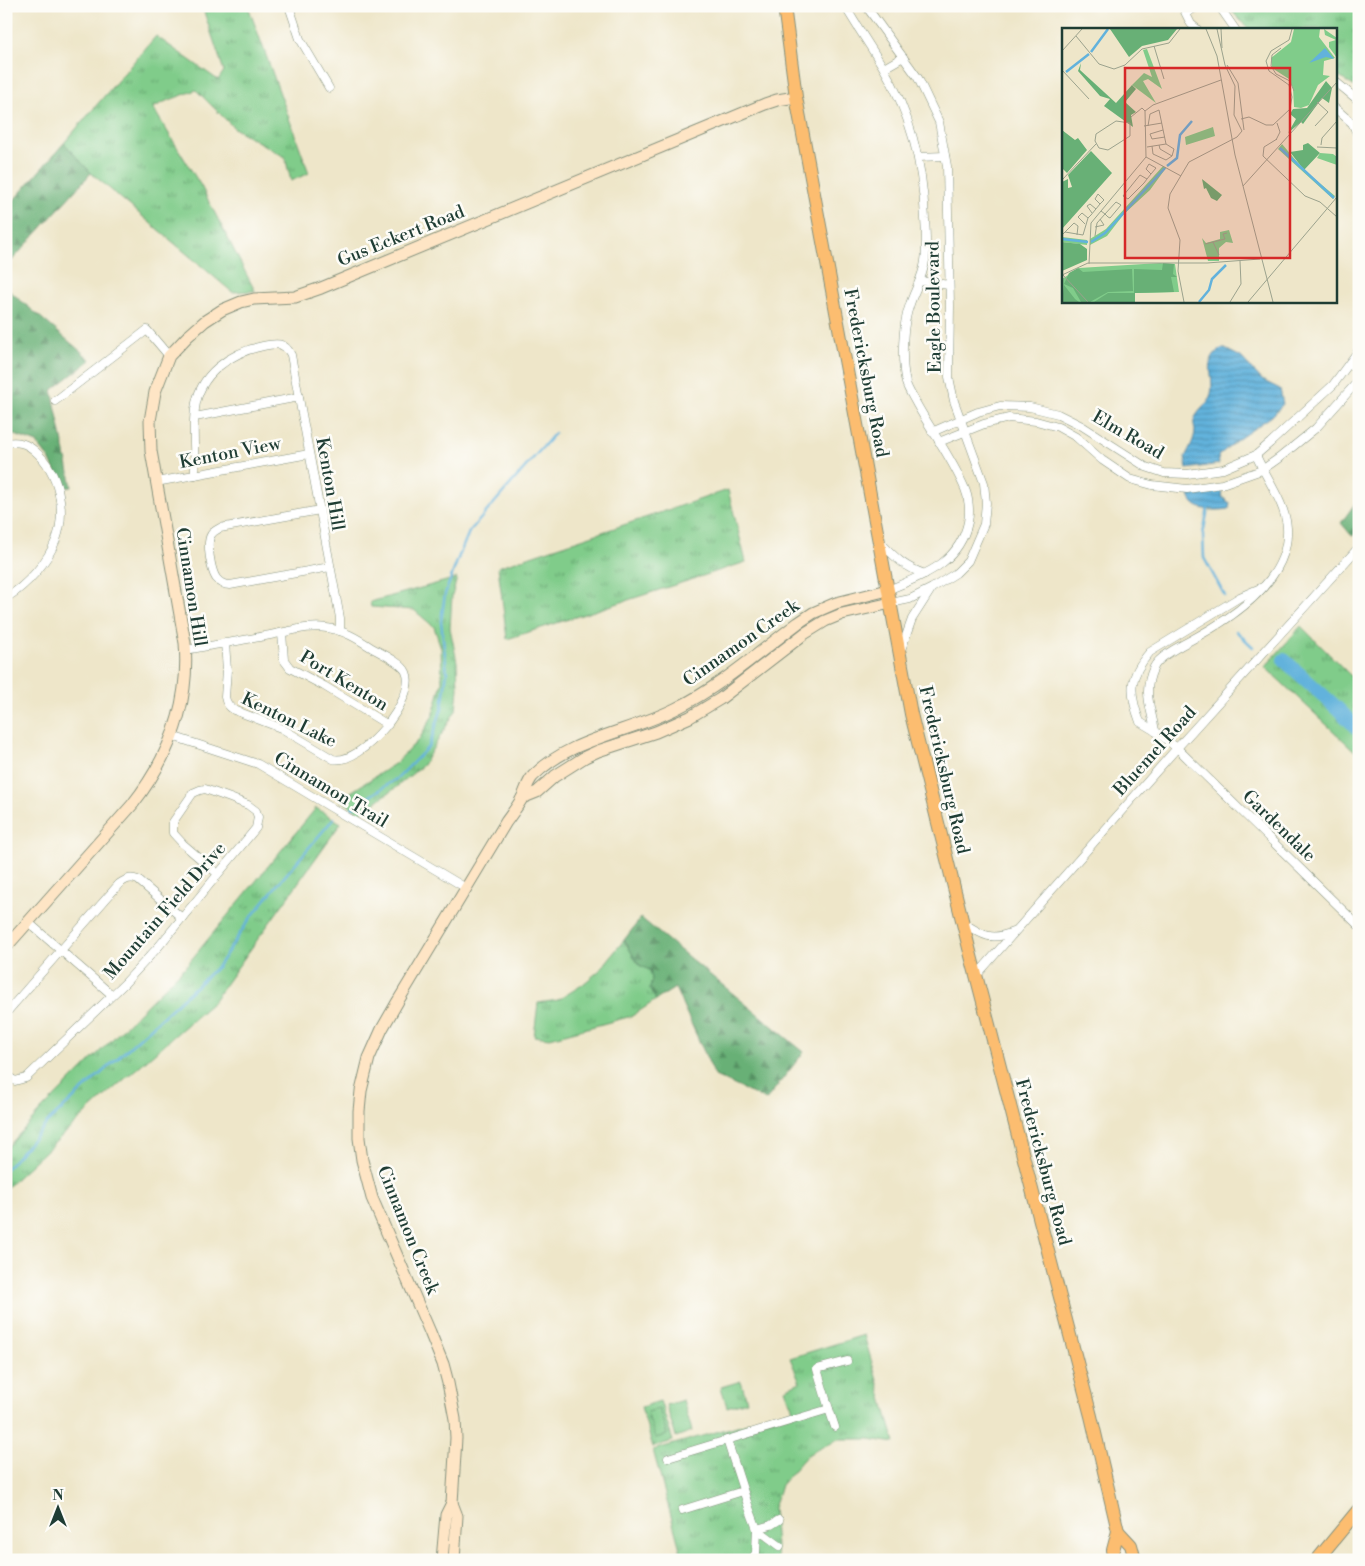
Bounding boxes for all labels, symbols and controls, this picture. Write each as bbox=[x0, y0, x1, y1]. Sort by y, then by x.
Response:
inset map bbox=[1062, 28, 1338, 302]
street label: Gus Eckert Road bbox=[334, 200, 469, 272]
street label: Eagle Boulevard bbox=[921, 240, 947, 373]
street label: Fredericksburg Road bbox=[838, 287, 894, 460]
street label: Elm Road bbox=[1088, 405, 1169, 465]
street label: Kenton View bbox=[177, 432, 283, 474]
street label: Kenton Hill bbox=[310, 435, 350, 533]
street label: Cinnamon Hill bbox=[170, 526, 212, 649]
street label: Cinnamon Creek bbox=[678, 593, 805, 692]
street label: Port Kenton bbox=[295, 646, 393, 717]
street label: Fredericksburg Road bbox=[913, 684, 975, 857]
street label: Kenton Lake bbox=[238, 687, 340, 753]
street label: Bluemel Road bbox=[1108, 701, 1202, 801]
street label: Cinnamon Trail bbox=[270, 747, 393, 833]
street label: Gardendale bbox=[1237, 785, 1321, 867]
street label: Mountain Field Drive bbox=[99, 837, 231, 985]
street label: Fredericksburg Road bbox=[1010, 1076, 1077, 1249]
street label: Cinnamon Creek bbox=[372, 1162, 445, 1299]
north arrow bbox=[32, 1484, 82, 1534]
text: N bbox=[52, 1487, 64, 1505]

